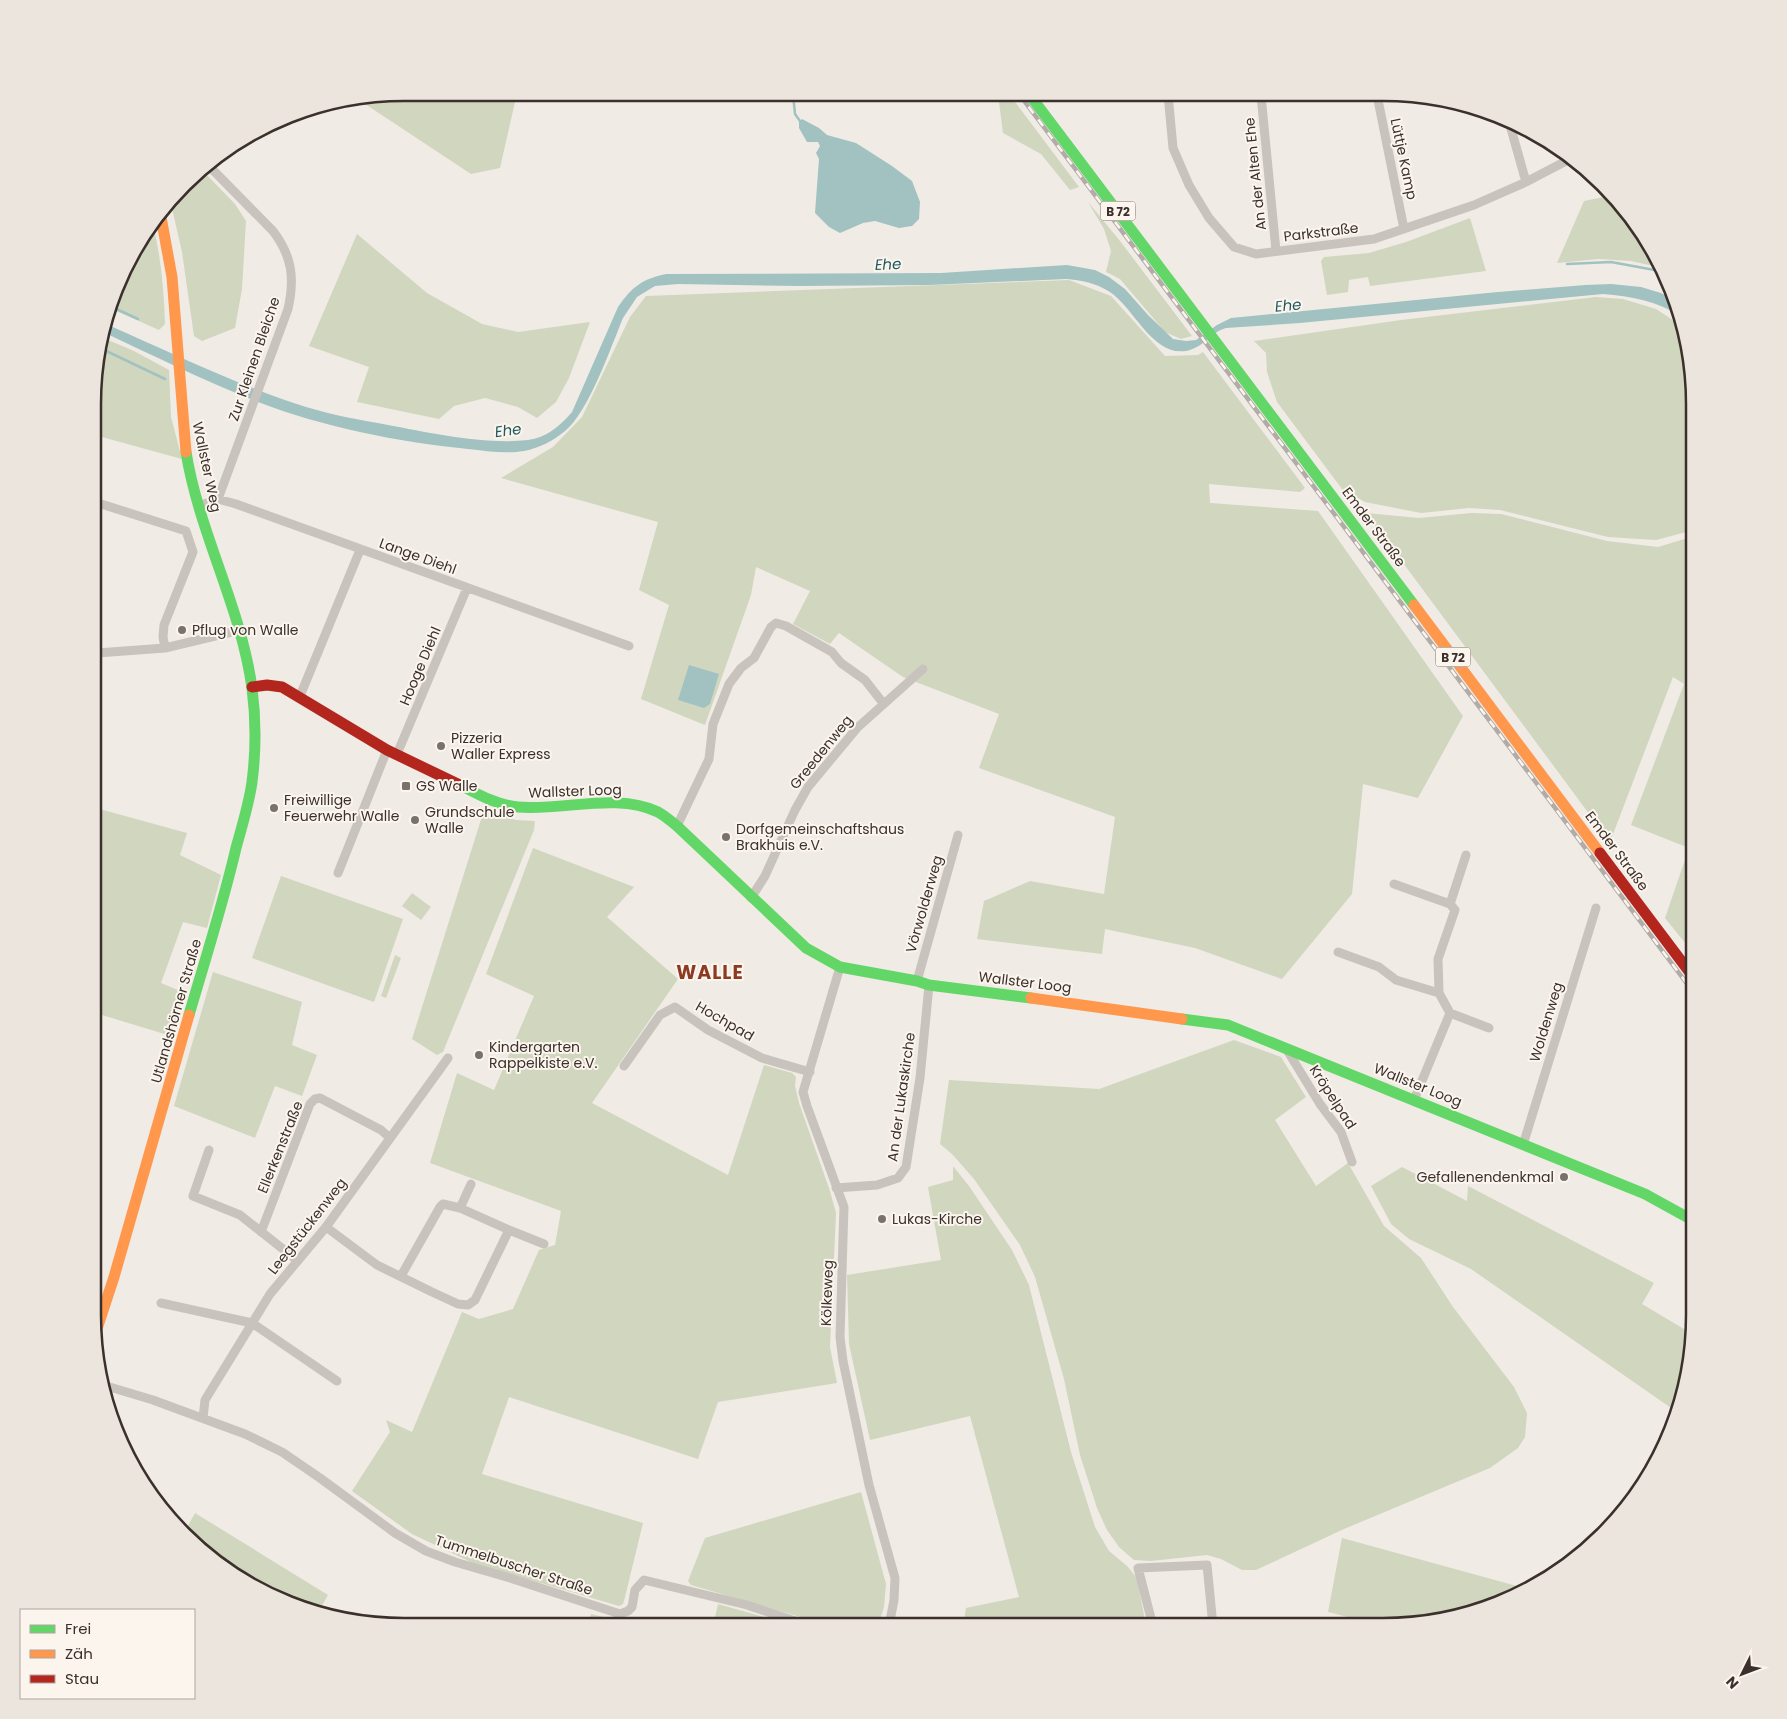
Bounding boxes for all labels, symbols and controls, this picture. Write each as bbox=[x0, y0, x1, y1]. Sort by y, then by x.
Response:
street label: An der Alten Ehe bbox=[1239, 116, 1271, 231]
street label: Lüttje Kamp bbox=[1386, 116, 1422, 202]
road number: B 72 bbox=[1100, 202, 1136, 220]
street label: Parkstraße bbox=[1282, 217, 1360, 247]
water label: Ehe bbox=[874, 253, 902, 275]
water label: Ehe bbox=[1274, 293, 1302, 317]
street label: Zur Kleinen Bleiche bbox=[223, 294, 285, 424]
water label: Ehe bbox=[493, 418, 523, 442]
street label: Wallster Weg bbox=[188, 420, 226, 514]
street label: Emder Straße bbox=[1337, 483, 1411, 571]
street label: Lange Diehl bbox=[377, 533, 459, 579]
place label: Pflug von Walle bbox=[192, 620, 299, 640]
street label: Hooge Diehl bbox=[394, 623, 446, 709]
marker: Pflug von Walle bbox=[176, 624, 188, 636]
road number: B 72 bbox=[1436, 648, 1470, 666]
street label: Greedenweg bbox=[785, 711, 857, 793]
place label: Pizzeria Waller Express bbox=[451, 728, 551, 764]
marker: Pizzeria Waller Express bbox=[435, 740, 447, 752]
place label: GS Walle bbox=[416, 776, 478, 796]
street label: Wallster Loog bbox=[528, 779, 622, 803]
marker: GS Walle bbox=[400, 780, 412, 792]
place label: Freiwillige Feuerwehr Walle bbox=[284, 790, 400, 826]
marker: Freiwillige Feuerwehr Walle bbox=[268, 802, 280, 814]
place label: Grundschule Walle bbox=[425, 802, 515, 838]
street label: Emder Straße bbox=[1580, 807, 1654, 895]
marker: Grundschule Walle bbox=[409, 814, 421, 826]
place label: Dorfgemeinschaftshaus Brakhuis e.V. bbox=[736, 819, 904, 855]
marker: Dorfgemeinschaftshaus Brakhuis e.V. bbox=[720, 831, 732, 843]
street label: Vörwolderweg bbox=[901, 853, 947, 955]
street label: Utlandshörner Straße bbox=[146, 936, 206, 1085]
district label: WALLE bbox=[676, 959, 744, 986]
street label: Wallster Loog bbox=[977, 966, 1073, 998]
street label: Woldenweg bbox=[1524, 979, 1568, 1065]
street label: Hochpad bbox=[692, 996, 758, 1046]
street label: An der Lukaskirche bbox=[882, 1031, 920, 1163]
place label: Kindergarten Rappelkiste e.V. bbox=[489, 1037, 598, 1073]
marker: Kindergarten Rappelkiste e.V. bbox=[473, 1049, 485, 1061]
street label: Wallster Loog bbox=[1371, 1058, 1465, 1112]
street label: Kröpelpad bbox=[1305, 1061, 1361, 1133]
street label: Ellerkenstraße bbox=[252, 1097, 308, 1196]
place label: Gefallenendenkmal bbox=[1417, 1167, 1554, 1187]
marker: Gefallenendenkmal bbox=[1558, 1171, 1570, 1183]
street label: Leegstückenweg bbox=[263, 1174, 351, 1278]
place label: Lukas-Kirche bbox=[892, 1209, 982, 1229]
marker: Lukas-Kirche bbox=[876, 1213, 888, 1225]
street label: Kölkeweg bbox=[816, 1260, 838, 1326]
street label: Tummelbuscher Straße bbox=[433, 1530, 596, 1600]
legend bbox=[20, 1609, 195, 1699]
text: Frei bbox=[65, 1618, 91, 1639]
text: Zäh bbox=[65, 1643, 93, 1664]
north arrow bbox=[1717, 1649, 1767, 1699]
text: Stau bbox=[65, 1668, 99, 1689]
text: N bbox=[1721, 1672, 1743, 1693]

